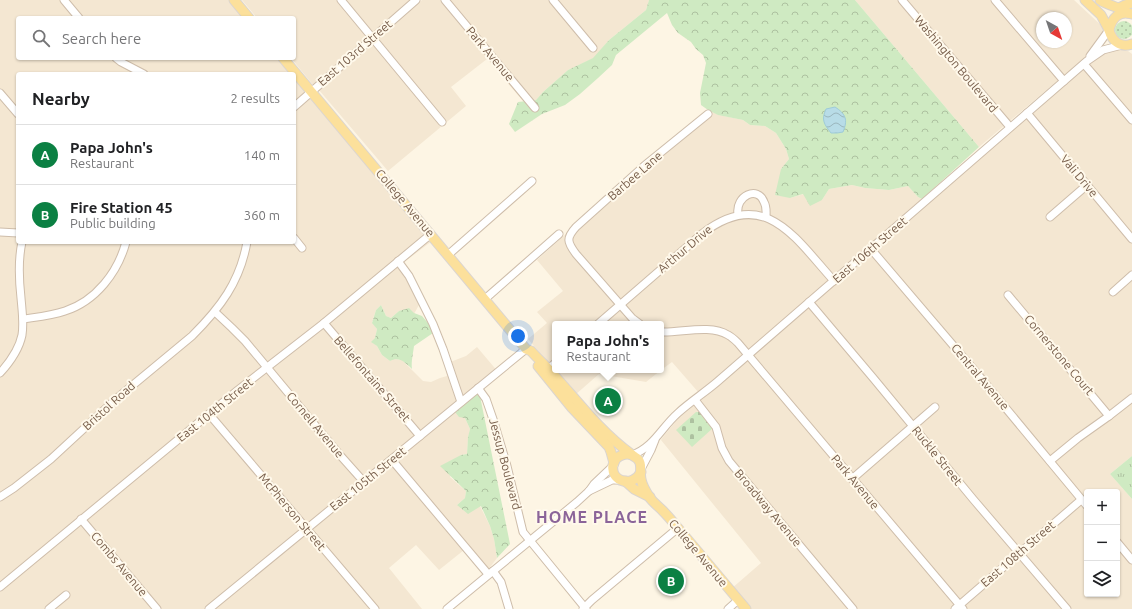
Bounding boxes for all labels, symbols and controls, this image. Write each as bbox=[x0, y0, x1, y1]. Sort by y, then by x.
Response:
north arrow bbox=[1036, 12, 1072, 48]
street label: Washington Boulevard bbox=[912, 13, 1001, 115]
search box bbox=[16, 16, 296, 60]
street label: East 103rd Street bbox=[315, 17, 394, 88]
street label: Park Avenue bbox=[464, 24, 517, 84]
icon: search bbox=[30, 27, 52, 49]
text: Search here bbox=[62, 30, 141, 47]
text: Nearby bbox=[32, 89, 90, 108]
text: 2 results bbox=[230, 91, 280, 105]
text: Papa John's bbox=[70, 139, 153, 156]
text: A bbox=[40, 148, 50, 162]
text: 140 m bbox=[244, 148, 280, 162]
street label: Barbee Lane bbox=[605, 149, 664, 203]
street label: Vali Drive bbox=[1058, 152, 1101, 199]
text: Restaurant bbox=[70, 156, 134, 170]
street label: College Avenue bbox=[373, 166, 437, 239]
text: Fire Station 45 bbox=[70, 199, 173, 216]
text: B bbox=[41, 208, 49, 222]
text: 360 m bbox=[244, 208, 280, 222]
street label: East 106th Street bbox=[830, 214, 910, 285]
text: Public building bbox=[70, 216, 156, 230]
street label: Arthur Drive bbox=[655, 222, 714, 275]
street label: Cornerstone Court bbox=[1022, 312, 1097, 398]
popup bbox=[552, 321, 664, 373]
your location bbox=[508, 326, 528, 346]
text: Papa John's bbox=[567, 332, 649, 349]
street label: Bellefontaine Street bbox=[332, 333, 413, 424]
street label: Central Avenue bbox=[949, 341, 1012, 412]
text: Restaurant bbox=[567, 349, 631, 363]
street label: East 104th Street bbox=[174, 375, 255, 444]
street label: Bristol Road bbox=[80, 379, 137, 432]
pin: A bbox=[595, 386, 621, 416]
street label: Cornell Avenue bbox=[284, 389, 347, 460]
street label: Jessup Boulevard bbox=[487, 417, 524, 511]
street label: Ruckle Street bbox=[910, 424, 965, 488]
street label: East 105th Street bbox=[327, 444, 408, 513]
street label: Park Avenue bbox=[829, 452, 882, 512]
street label: Broadway Avenue bbox=[732, 466, 804, 549]
street label: McPherson Street bbox=[256, 471, 329, 553]
map controls bbox=[1084, 489, 1120, 597]
button: + bbox=[1084, 489, 1120, 525]
district label: HOME PLACE bbox=[536, 508, 648, 526]
street label: College Avenue bbox=[666, 516, 730, 589]
street label: East 108th Street bbox=[978, 518, 1058, 589]
button: − bbox=[1084, 525, 1120, 561]
street label: Combs Avenue bbox=[89, 529, 150, 599]
button: layers bbox=[1084, 561, 1120, 597]
pin: B bbox=[658, 566, 684, 596]

